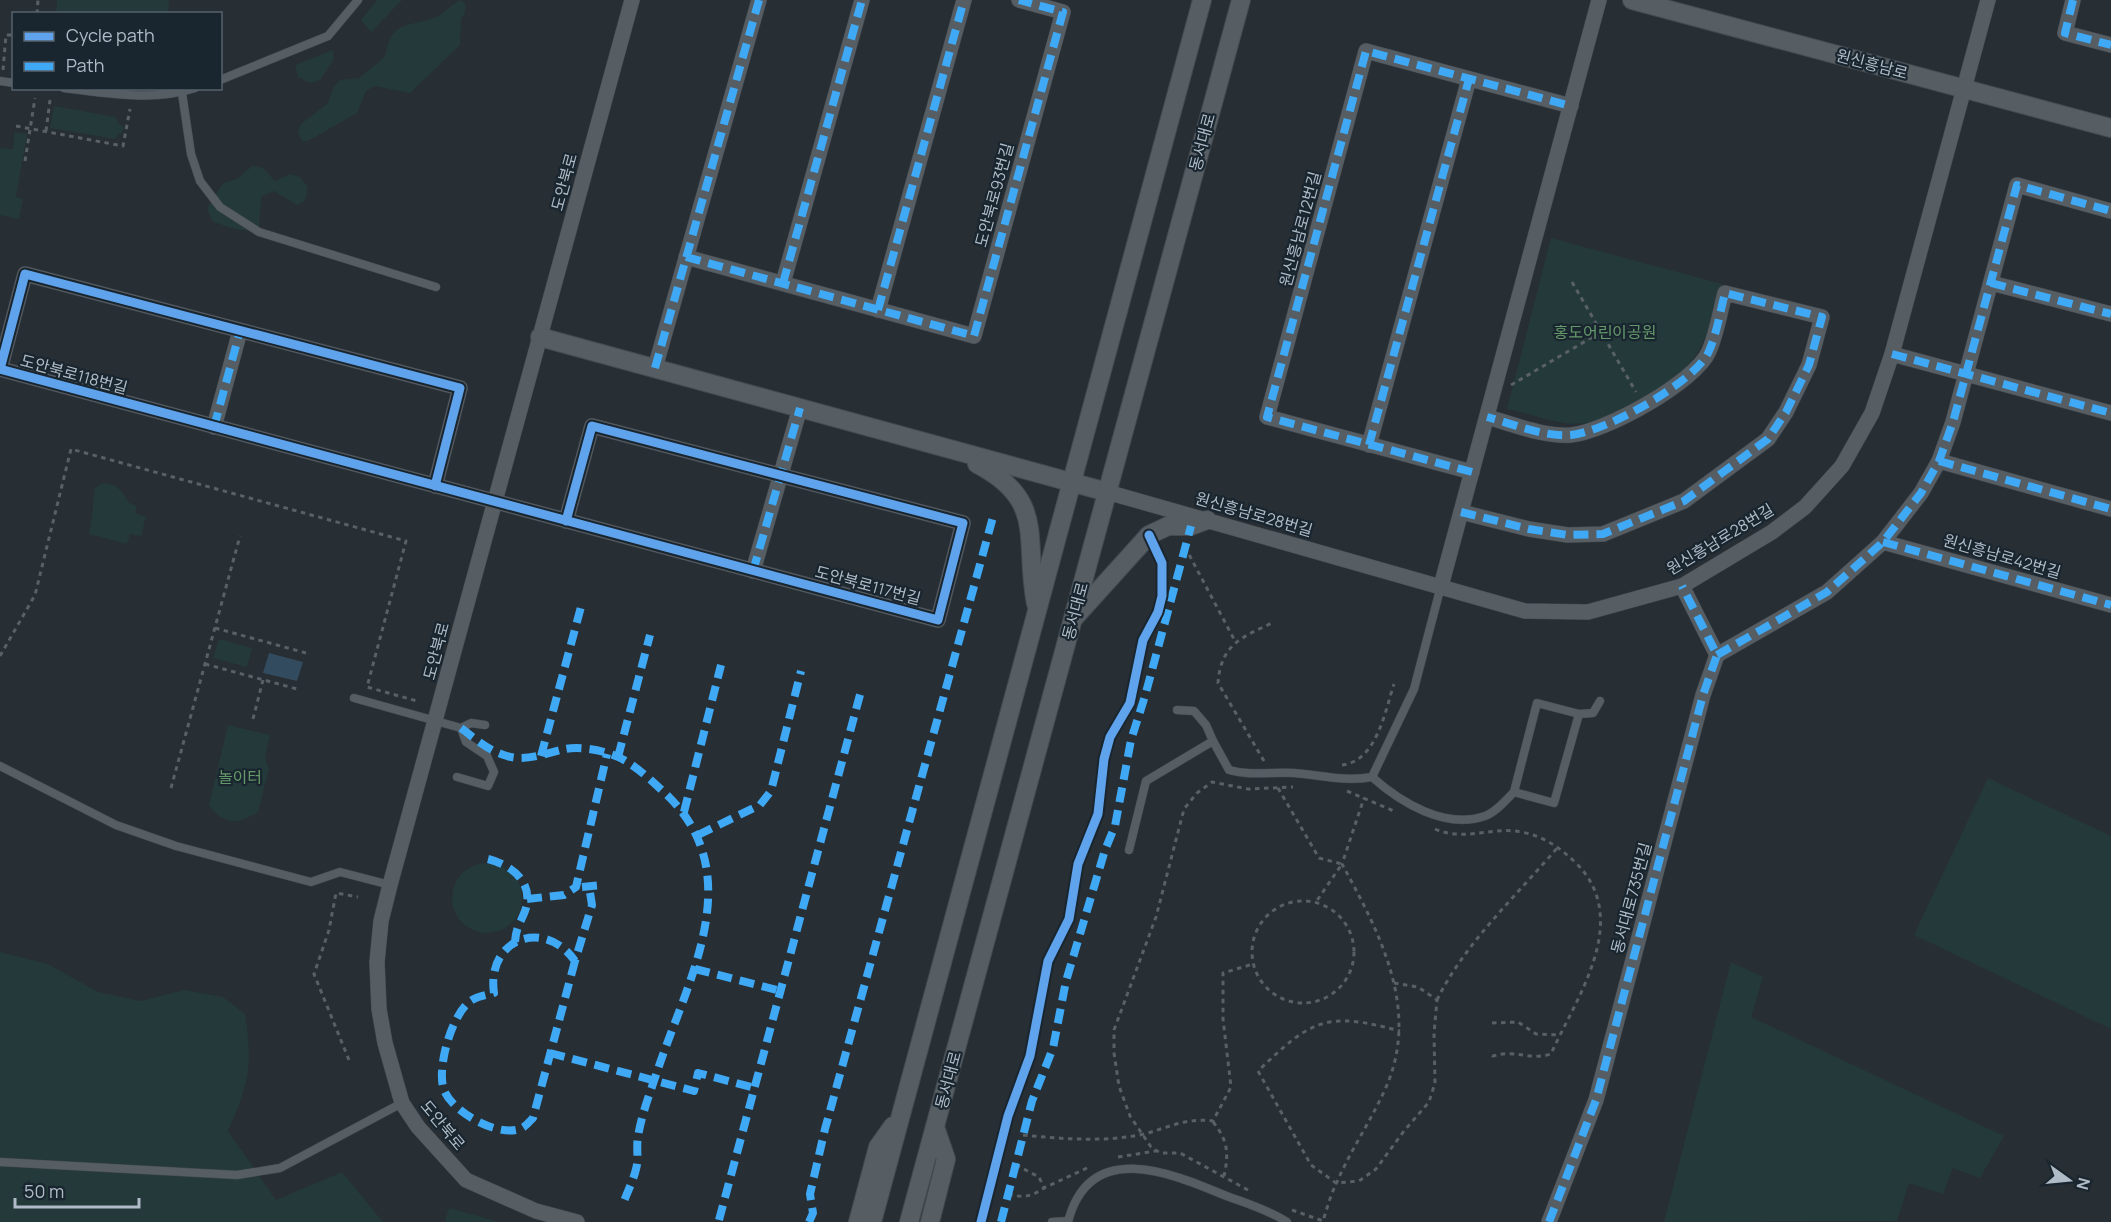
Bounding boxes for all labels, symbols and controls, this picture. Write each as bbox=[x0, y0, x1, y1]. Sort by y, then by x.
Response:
legend bbox=[12, 12, 222, 90]
text: Cycle path bbox=[66, 23, 155, 47]
street label: 원신흥남로 bbox=[1834, 44, 1911, 84]
text: Path bbox=[66, 53, 104, 77]
street label: 동서대로 bbox=[1184, 110, 1220, 173]
street label: 도안북로93번길 bbox=[970, 140, 1018, 250]
street label: 도안북로 bbox=[546, 150, 582, 213]
street label: 원신흥남로12번길 bbox=[1274, 169, 1326, 289]
park label: 홍도어린이공원 bbox=[1553, 321, 1657, 343]
street label: 도안북로118번길 bbox=[18, 349, 130, 399]
street label: 원신흥남로28번길 bbox=[1193, 487, 1315, 541]
street label: 원신흥남로28번길 bbox=[1662, 498, 1778, 580]
street label: 원신흥남로42번길 bbox=[1941, 529, 2063, 583]
street label: 도안북로117번길 bbox=[813, 560, 923, 610]
street label: 동서대로 bbox=[1057, 579, 1093, 642]
street label: 도안북로 bbox=[418, 619, 454, 682]
park label: 놀이터 bbox=[218, 766, 262, 788]
street label: 동서대로735번길 bbox=[1606, 840, 1656, 956]
street label: 동서대로 bbox=[930, 1048, 966, 1111]
street label: 도안북로 bbox=[416, 1095, 471, 1155]
north arrow bbox=[2039, 1150, 2099, 1210]
scale bar bbox=[15, 1171, 140, 1209]
text: N bbox=[2071, 1175, 2096, 1192]
text: 50 m bbox=[24, 1179, 64, 1203]

